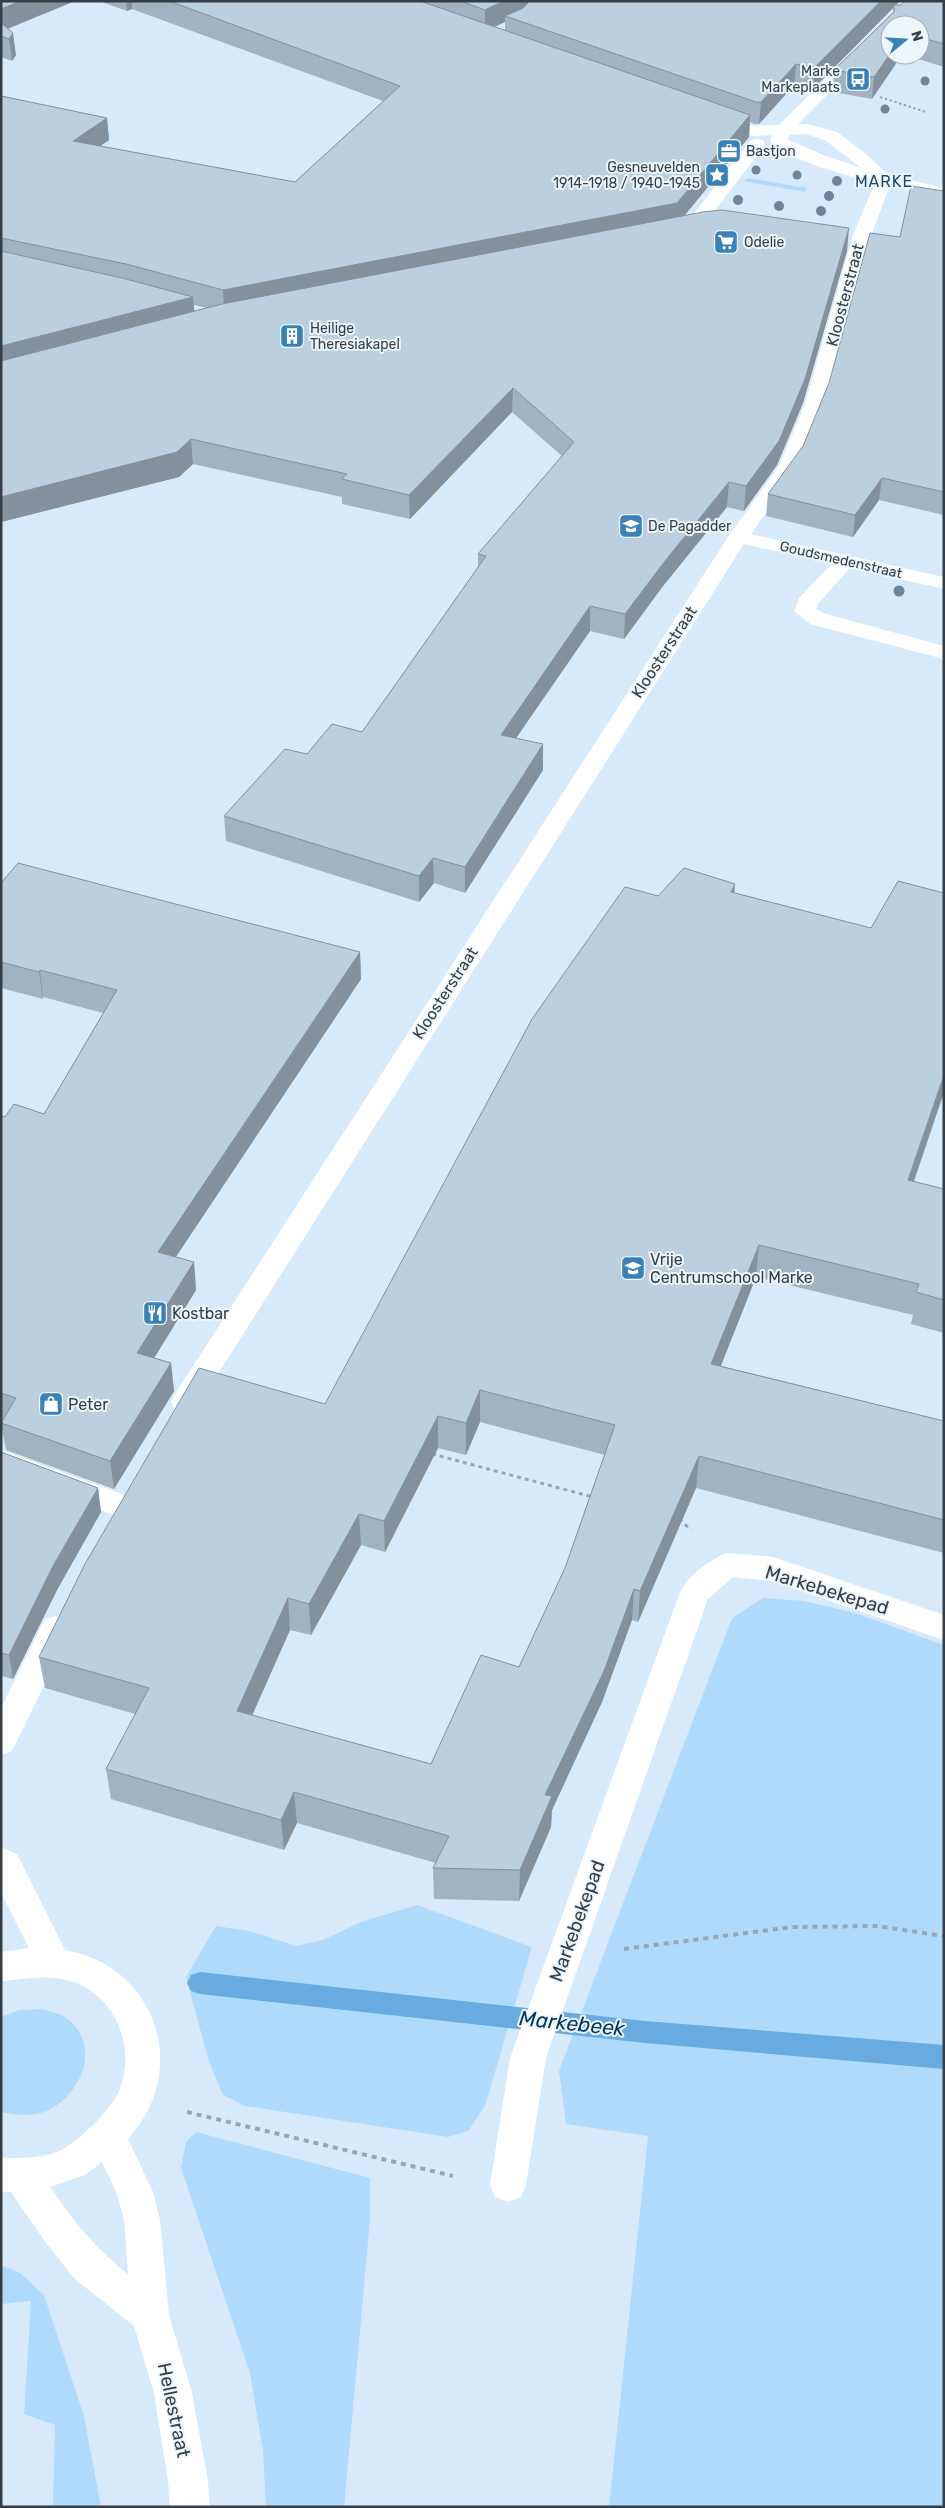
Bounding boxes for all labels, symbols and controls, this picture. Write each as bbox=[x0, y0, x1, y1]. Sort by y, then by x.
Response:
north arrow bbox=[880, 15, 930, 65]
text: N bbox=[907, 29, 927, 44]
place label: Marke Markeplaats bbox=[761, 63, 840, 96]
bus stop icon: Marke Markeplaats bbox=[845, 66, 871, 92]
office icon: Bastjon bbox=[716, 138, 742, 164]
place label: Bastjon bbox=[746, 143, 796, 160]
place label: Gesneuvelden 1914-1918 / 1940-1945 bbox=[553, 159, 700, 192]
place icon: Gesneuvelden 1914-1918 / 1940-1945 bbox=[704, 162, 730, 188]
district label: MARKE bbox=[855, 172, 913, 191]
supermarket icon: Odelie bbox=[713, 229, 739, 255]
place label: Odelie bbox=[744, 234, 784, 251]
street label: Kloosterstraat bbox=[822, 242, 868, 348]
place label: Heilige Theresiakapel bbox=[310, 320, 400, 353]
building icon: Heilige Theresiakapel bbox=[279, 323, 305, 349]
school or university icon: De Pagadder bbox=[618, 513, 644, 539]
place label: De Pagadder bbox=[648, 518, 732, 535]
street label: Goudsmedenstraat bbox=[778, 538, 904, 582]
street label: Kloosterstraat bbox=[627, 603, 701, 701]
street label: Kloosterstraat bbox=[408, 944, 482, 1042]
place label: Vrije Centrumschool Marke bbox=[650, 1250, 813, 1287]
school or university icon: Vrije Centrumschool Marke bbox=[620, 1255, 646, 1281]
restaurant icon: Kostbar bbox=[142, 1300, 168, 1326]
place label: Kostbar bbox=[172, 1304, 229, 1323]
shop icon: Peter bbox=[38, 1391, 64, 1417]
place label: Peter bbox=[68, 1395, 108, 1414]
street label: Markebekepad bbox=[763, 1560, 891, 1620]
street label: Markebekepad bbox=[544, 1857, 610, 1985]
water label: Markebeek bbox=[518, 2005, 627, 2041]
street label: Hellestraat bbox=[153, 2360, 195, 2460]

